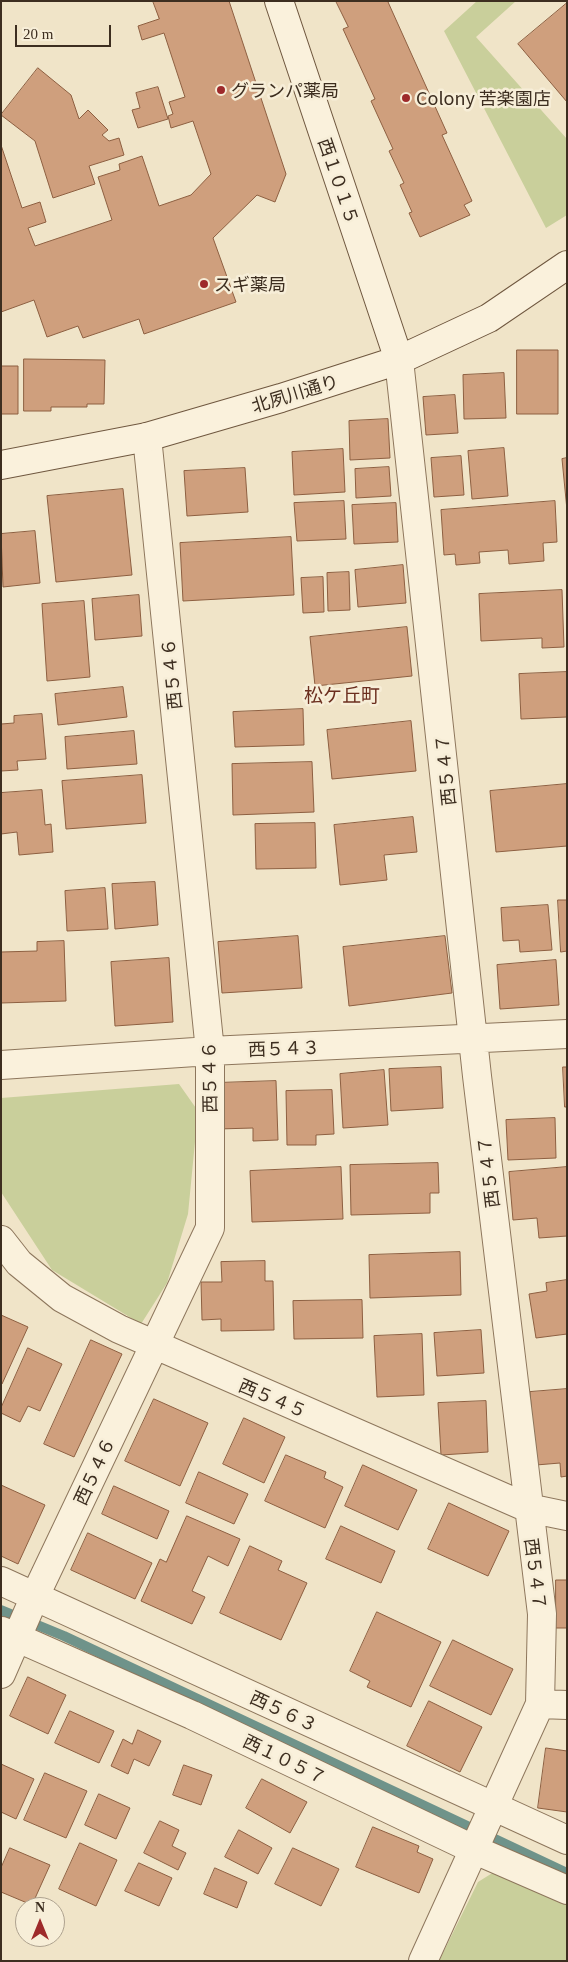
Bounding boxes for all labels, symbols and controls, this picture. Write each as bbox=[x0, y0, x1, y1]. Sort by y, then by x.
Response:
scale bar bbox=[18, 15, 114, 47]
text: 20 m bbox=[23, 26, 53, 42]
place label: グランパ薬局 bbox=[231, 79, 339, 101]
marker: グランパ薬局 bbox=[215, 84, 227, 96]
place label: Colony 苦楽園店 bbox=[416, 87, 551, 109]
marker: Colony 苦楽園店 bbox=[400, 92, 412, 104]
street label: 西１０１５ bbox=[314, 135, 364, 227]
place label: スギ薬局 bbox=[214, 273, 286, 295]
marker: スギ薬局 bbox=[198, 278, 210, 290]
street label: 北夙川通り bbox=[249, 370, 341, 416]
street label: 西５４６ bbox=[156, 637, 186, 711]
district label: 松ケ丘町 bbox=[304, 684, 380, 706]
street label: 西５４７ bbox=[430, 733, 460, 807]
street label: 西５４３ bbox=[248, 1036, 320, 1060]
street label: 西５４６ bbox=[198, 1041, 220, 1113]
street label: 西５４７ bbox=[473, 1135, 503, 1209]
street label: 西５４５ bbox=[236, 1374, 310, 1422]
street label: 西５４６ bbox=[69, 1434, 119, 1508]
street label: 西５４７ bbox=[521, 1537, 551, 1611]
street label: 西５６３ bbox=[247, 1686, 321, 1736]
street label: 西１０５７ bbox=[240, 1730, 330, 1788]
north arrow bbox=[15, 1897, 65, 1947]
text: N bbox=[35, 1900, 45, 1915]

